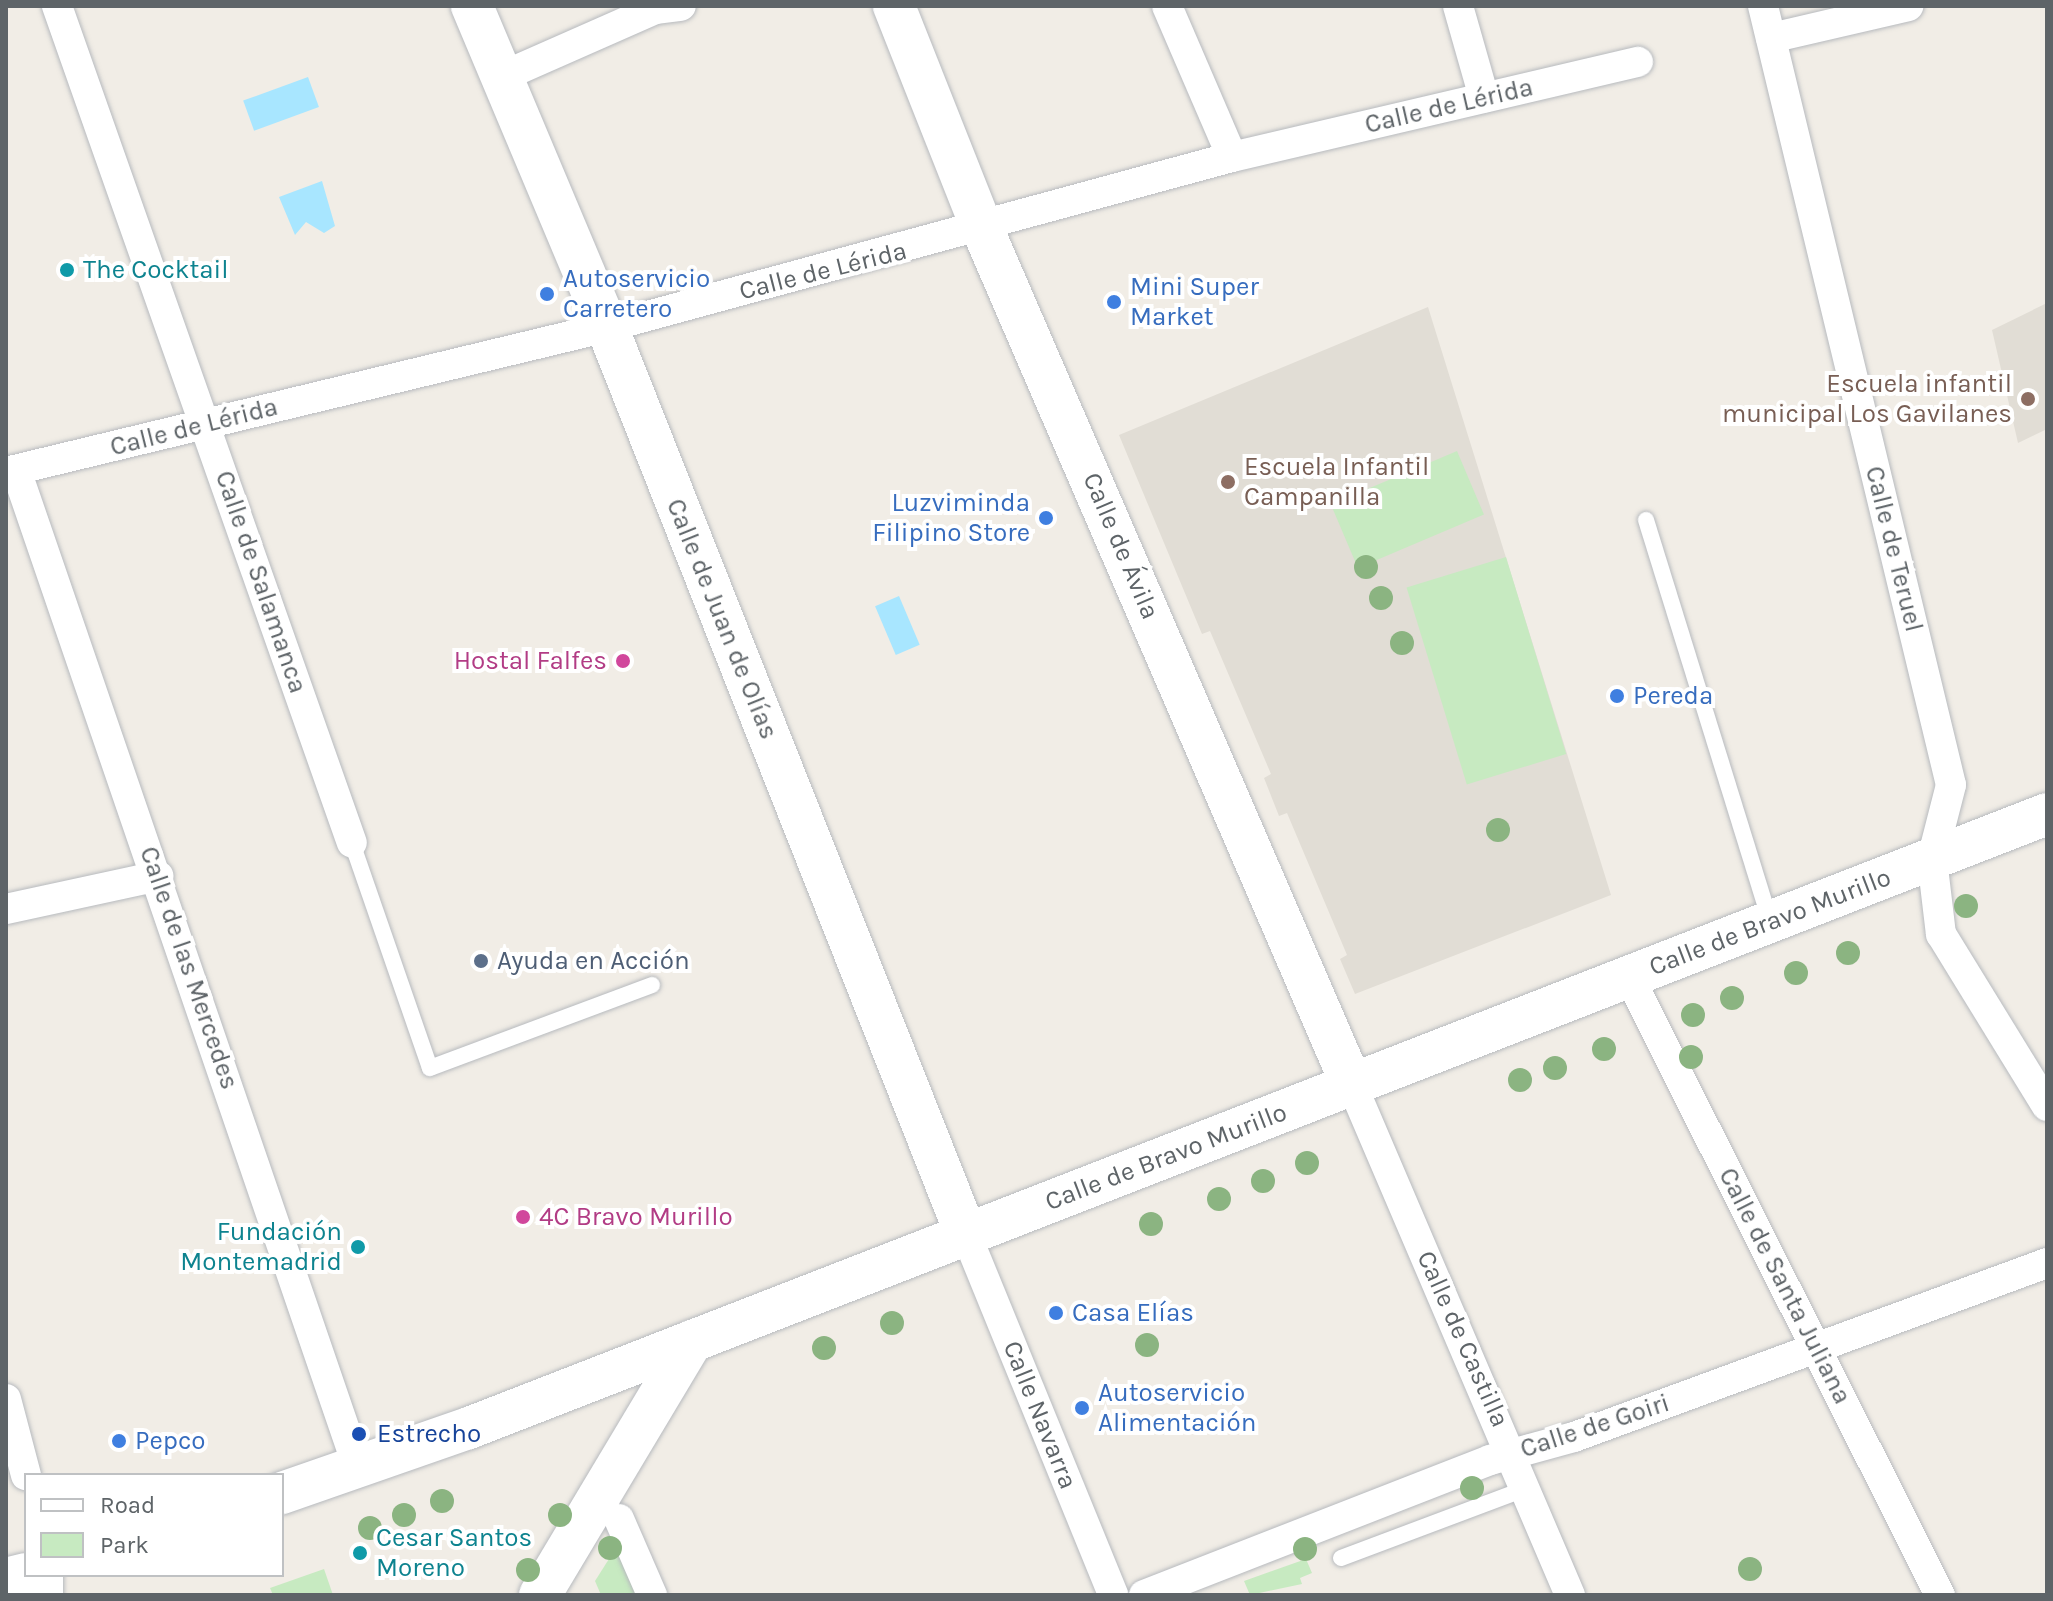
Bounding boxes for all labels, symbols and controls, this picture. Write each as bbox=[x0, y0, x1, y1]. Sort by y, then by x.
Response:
street label: Calle de Lérida bbox=[1362, 71, 1536, 141]
street label: Calle de Lérida bbox=[736, 235, 910, 307]
place label: The Cocktail bbox=[83, 254, 229, 286]
marker: The Cocktail bbox=[58, 261, 76, 279]
place label: Autoservicio Carretero bbox=[563, 263, 710, 324]
place label: Mini Super Market bbox=[1130, 271, 1259, 332]
marker: Autoservicio Carretero bbox=[538, 285, 556, 303]
marker: Mini Super Market bbox=[1105, 293, 1123, 311]
place label: Escuela infantil municipal Los Gavilanes bbox=[1722, 368, 2012, 430]
marker: Escuela infantil municipal Los Gavilanes bbox=[2019, 390, 2037, 408]
street label: Calle de Lérida bbox=[107, 391, 281, 463]
place label: Escuela Infantil Campanilla bbox=[1244, 451, 1429, 512]
street label: Calle de Teruel bbox=[1858, 463, 1930, 635]
street label: Calle de Salamanca bbox=[208, 467, 314, 697]
street label: Calle de Ávila bbox=[1076, 468, 1166, 624]
marker: Escuela Infantil Campanilla bbox=[1219, 473, 1237, 491]
place label: Luzviminda Filipino Store bbox=[872, 487, 1030, 548]
street label: Calle de Juan de Olías bbox=[660, 494, 784, 744]
marker: Luzviminda Filipino Store bbox=[1037, 509, 1055, 527]
place label: Hostal Falfes bbox=[454, 645, 607, 677]
marker: Hostal Falfes bbox=[614, 652, 632, 670]
place label: Pereda bbox=[1633, 680, 1713, 712]
marker: Pereda bbox=[1608, 687, 1626, 705]
street label: Calle de las Mercedes bbox=[133, 843, 245, 1093]
street label: Calle de Bravo Murillo bbox=[1645, 862, 1895, 982]
place label: Ayuda en Acción bbox=[497, 945, 690, 977]
marker: Ayuda en Acción bbox=[472, 952, 490, 970]
street label: Calle de Bravo Murillo bbox=[1041, 1097, 1291, 1217]
street label: Calle de Santa Juliana bbox=[1712, 1163, 1858, 1409]
place label: 4C Bravo Murillo bbox=[539, 1201, 733, 1233]
marker: 4C Bravo Murillo bbox=[514, 1208, 532, 1226]
place label: Fundación Montemadrid bbox=[180, 1216, 342, 1278]
marker: Fundación Montemadrid bbox=[349, 1238, 367, 1256]
street label: Calle de Castilla bbox=[1410, 1246, 1516, 1432]
place label: Casa Elías bbox=[1072, 1297, 1194, 1329]
marker: Casa Elías bbox=[1047, 1304, 1065, 1322]
street label: Calle Navarra bbox=[996, 1336, 1084, 1494]
place label: Autoservicio Alimentación bbox=[1098, 1377, 1256, 1438]
street label: Calle de Goiri bbox=[1516, 1387, 1674, 1465]
marker: Autoservicio Alimentación bbox=[1073, 1399, 1091, 1417]
place label: Estrecho bbox=[377, 1418, 481, 1450]
marker: Estrecho bbox=[348, 1423, 370, 1445]
place label: Pepco bbox=[135, 1425, 206, 1457]
marker: Pepco bbox=[110, 1432, 128, 1450]
legend bbox=[24, 1473, 284, 1577]
text: Road bbox=[100, 1491, 155, 1519]
place label: Cesar Santos Moreno bbox=[376, 1522, 532, 1584]
text: Park bbox=[100, 1531, 149, 1559]
marker: Cesar Santos Moreno bbox=[351, 1544, 369, 1562]

